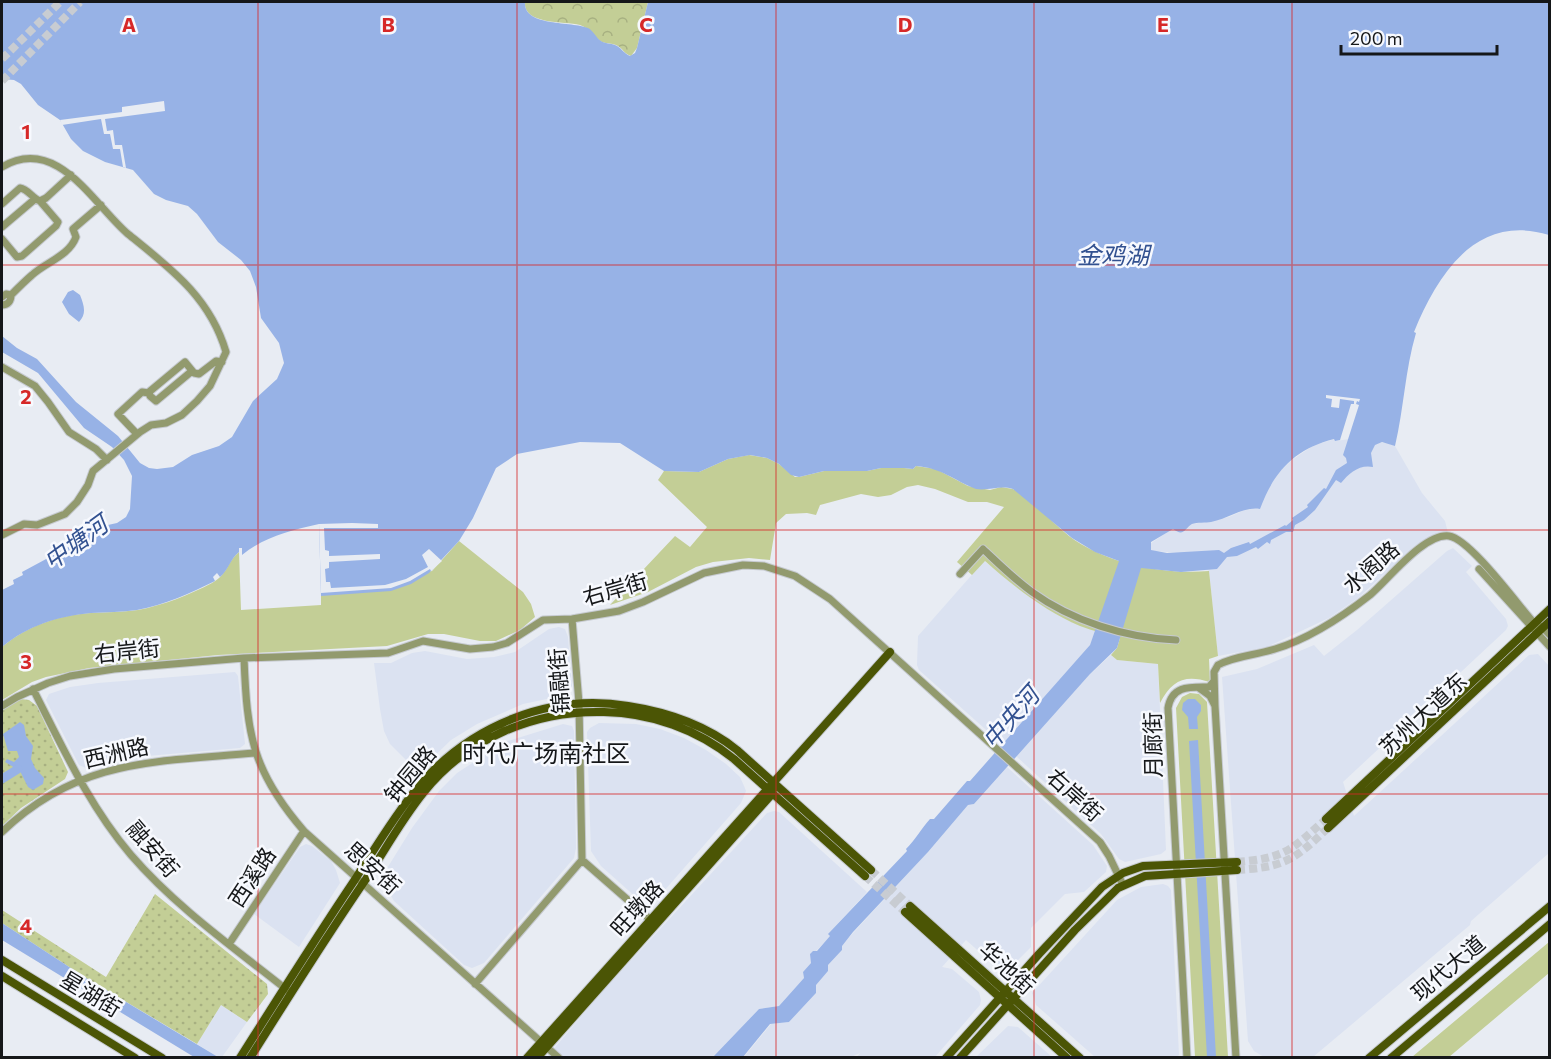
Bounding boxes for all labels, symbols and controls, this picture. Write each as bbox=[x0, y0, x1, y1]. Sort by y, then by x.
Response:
text: A bbox=[122, 12, 136, 36]
text: B bbox=[381, 12, 395, 36]
text: C bbox=[639, 12, 653, 36]
text: D bbox=[898, 12, 912, 36]
text: E bbox=[1157, 12, 1169, 36]
scale bar bbox=[1341, 18, 1497, 56]
text: 200 m bbox=[1350, 27, 1403, 49]
text: 1 bbox=[21, 119, 31, 143]
water label: 金鸡湖 bbox=[1077, 240, 1153, 269]
text: 2 bbox=[20, 384, 32, 408]
water label: 中塘河 bbox=[37, 507, 116, 575]
street label: 水阁路 bbox=[1337, 535, 1404, 598]
street label: 右岸街 bbox=[579, 566, 650, 611]
street label: 右岸街 bbox=[93, 634, 161, 667]
street label: 锦融街 bbox=[543, 647, 574, 715]
text: 3 bbox=[20, 649, 32, 673]
street label: 苏州大道东 bbox=[1373, 666, 1472, 761]
water label: 中央河 bbox=[975, 677, 1047, 754]
street label: 月廊街 bbox=[1138, 712, 1167, 778]
street label: 西洲路 bbox=[81, 732, 151, 773]
district label: 时代广场南社区 bbox=[462, 738, 630, 767]
street label: 钟园路 bbox=[378, 740, 441, 808]
street label: 右岸街 bbox=[1042, 763, 1109, 827]
street label: 融安街 bbox=[122, 815, 185, 882]
street label: 思安街 bbox=[340, 836, 407, 900]
street label: 西溪路 bbox=[222, 842, 281, 912]
street label: 旺墩路 bbox=[605, 874, 669, 941]
text: 4 bbox=[20, 913, 32, 937]
street label: 现代大道 bbox=[1405, 929, 1490, 1006]
street label: 华池街 bbox=[974, 936, 1041, 1000]
street label: 星湖街 bbox=[56, 965, 127, 1022]

